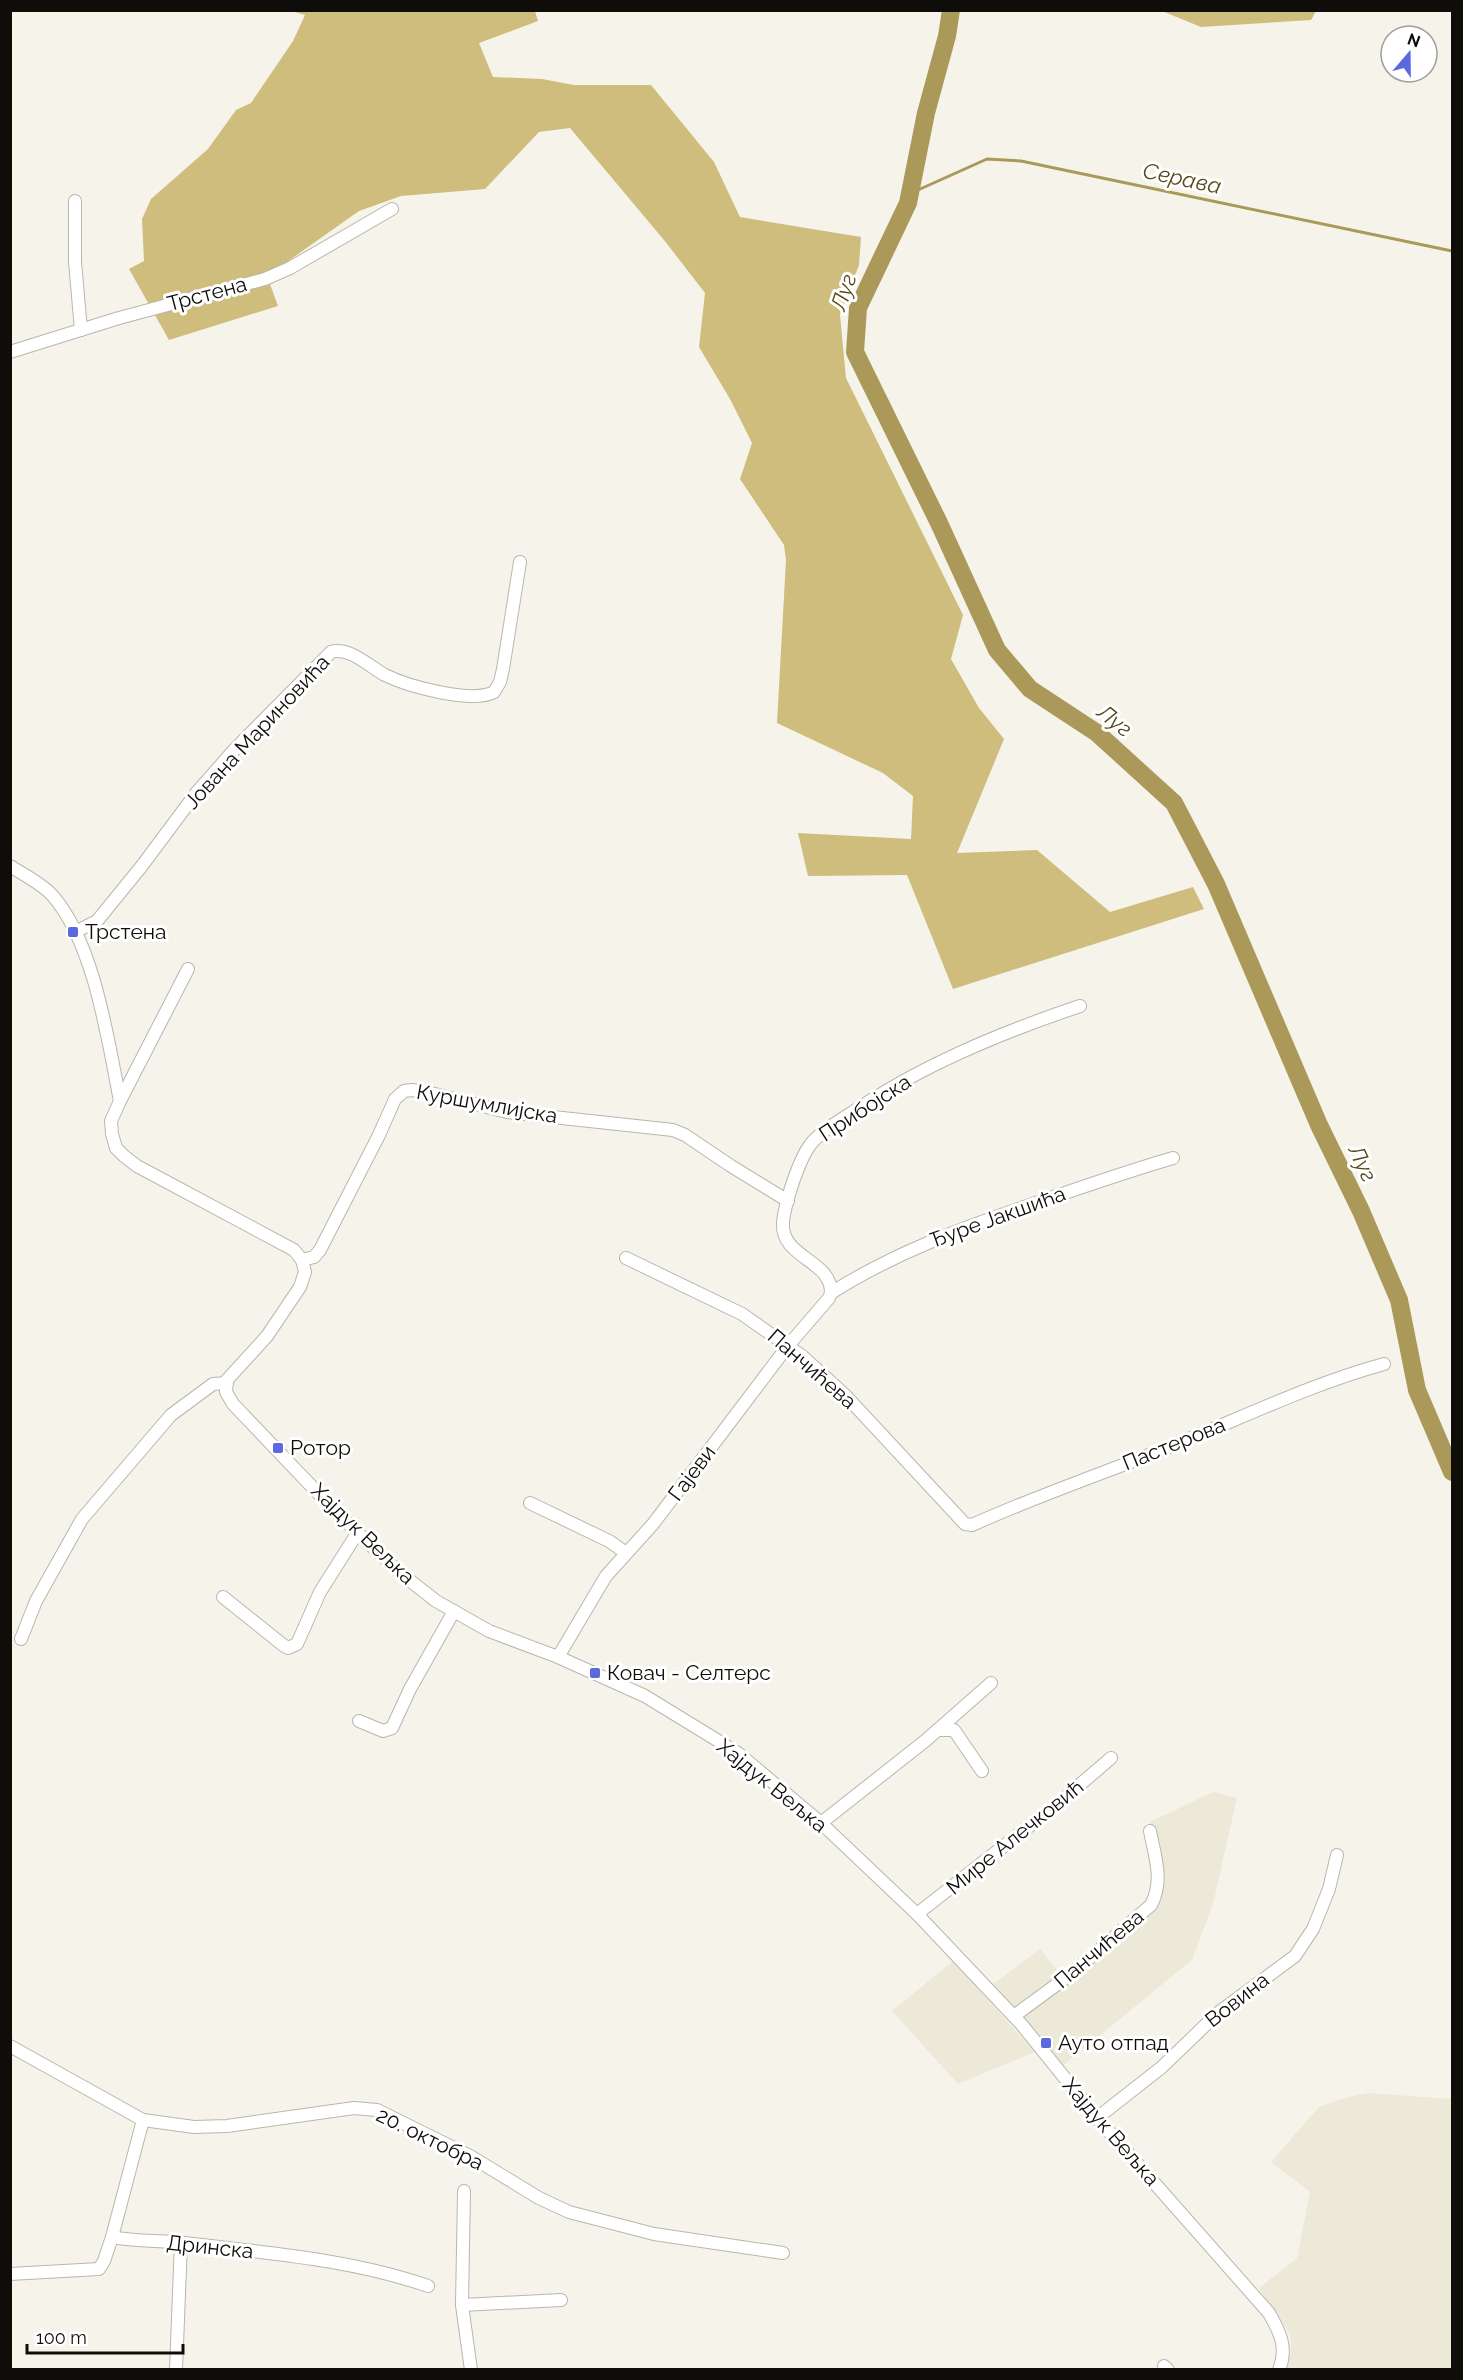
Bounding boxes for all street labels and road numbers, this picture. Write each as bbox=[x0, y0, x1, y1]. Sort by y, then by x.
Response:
street label: Трстена bbox=[164, 271, 249, 316]
street label: Јована Мариновића bbox=[179, 649, 334, 814]
street label: Прибојска bbox=[814, 1069, 915, 1146]
street label: Куршумлијска bbox=[415, 1079, 560, 1128]
street label: Ђуре Јакшића bbox=[927, 1180, 1069, 1253]
street label: Панчићева bbox=[763, 1323, 862, 1414]
street label: Пастерова bbox=[1119, 1412, 1229, 1475]
street label: Гајеви bbox=[663, 1440, 721, 1505]
street label: Хајдук Вељка bbox=[306, 1478, 420, 1589]
street label: Хајдук Вељка bbox=[712, 1734, 833, 1838]
street label: Мире Алечковић bbox=[941, 1774, 1088, 1900]
street label: Панчићева bbox=[1049, 1904, 1149, 1993]
street label: Вовина bbox=[1200, 1967, 1274, 2032]
street label: Хајдук Вељка bbox=[1058, 2073, 1165, 2191]
street label: 20. октобра bbox=[373, 2102, 488, 2175]
street label: Дринска bbox=[165, 2230, 255, 2263]

